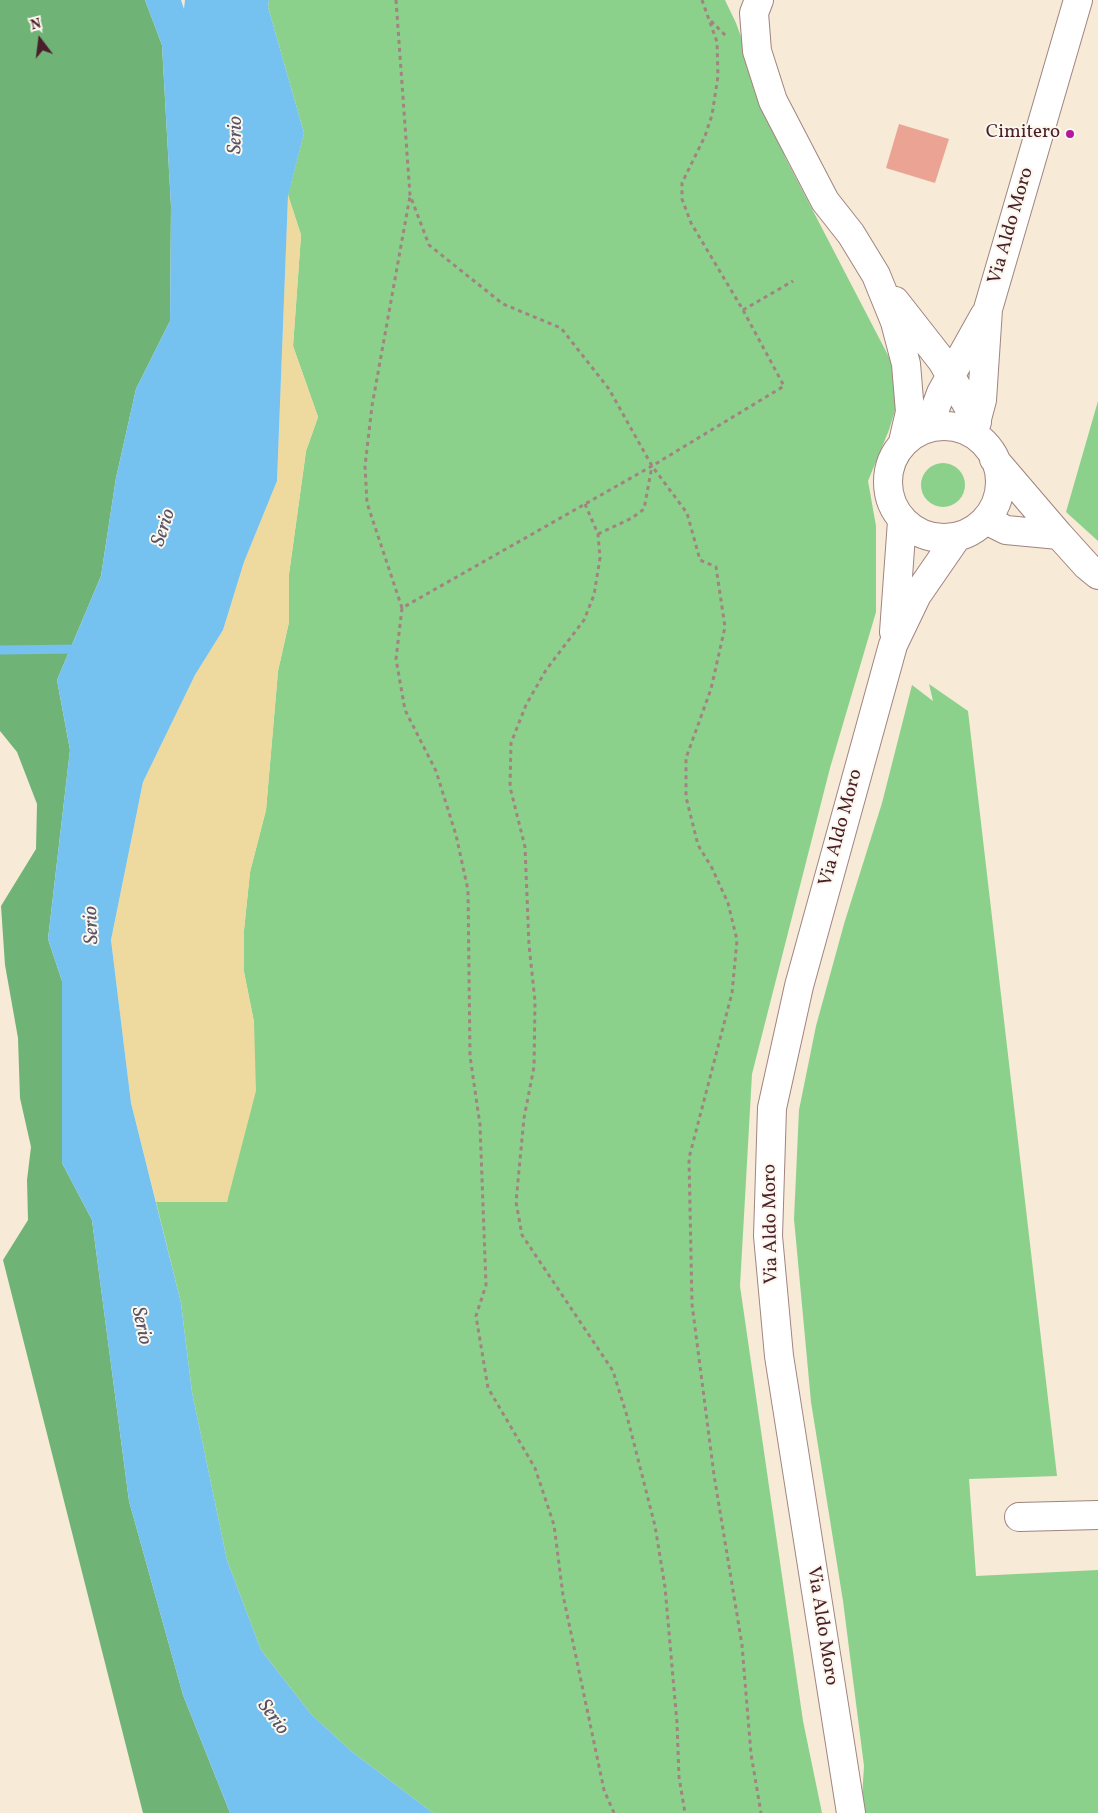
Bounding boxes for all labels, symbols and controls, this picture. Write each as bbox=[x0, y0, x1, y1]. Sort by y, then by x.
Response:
north arrow bbox=[15, 15, 65, 65]
text: N bbox=[29, 15, 43, 36]
water label: Serio bbox=[225, 116, 249, 154]
place label: Cimitero bbox=[986, 123, 1060, 145]
marker: Cimitero bbox=[1064, 128, 1076, 140]
street label: Via Aldo Moro bbox=[984, 165, 1040, 287]
water label: Serio bbox=[148, 506, 182, 550]
street label: Via Aldo Moro bbox=[815, 767, 869, 889]
water label: Serio bbox=[80, 906, 106, 944]
street label: Via Aldo Moro bbox=[760, 1164, 784, 1284]
water label: Serio bbox=[124, 1305, 156, 1347]
street label: Via Aldo Moro bbox=[800, 1565, 842, 1687]
water label: Serio bbox=[251, 1696, 293, 1740]

